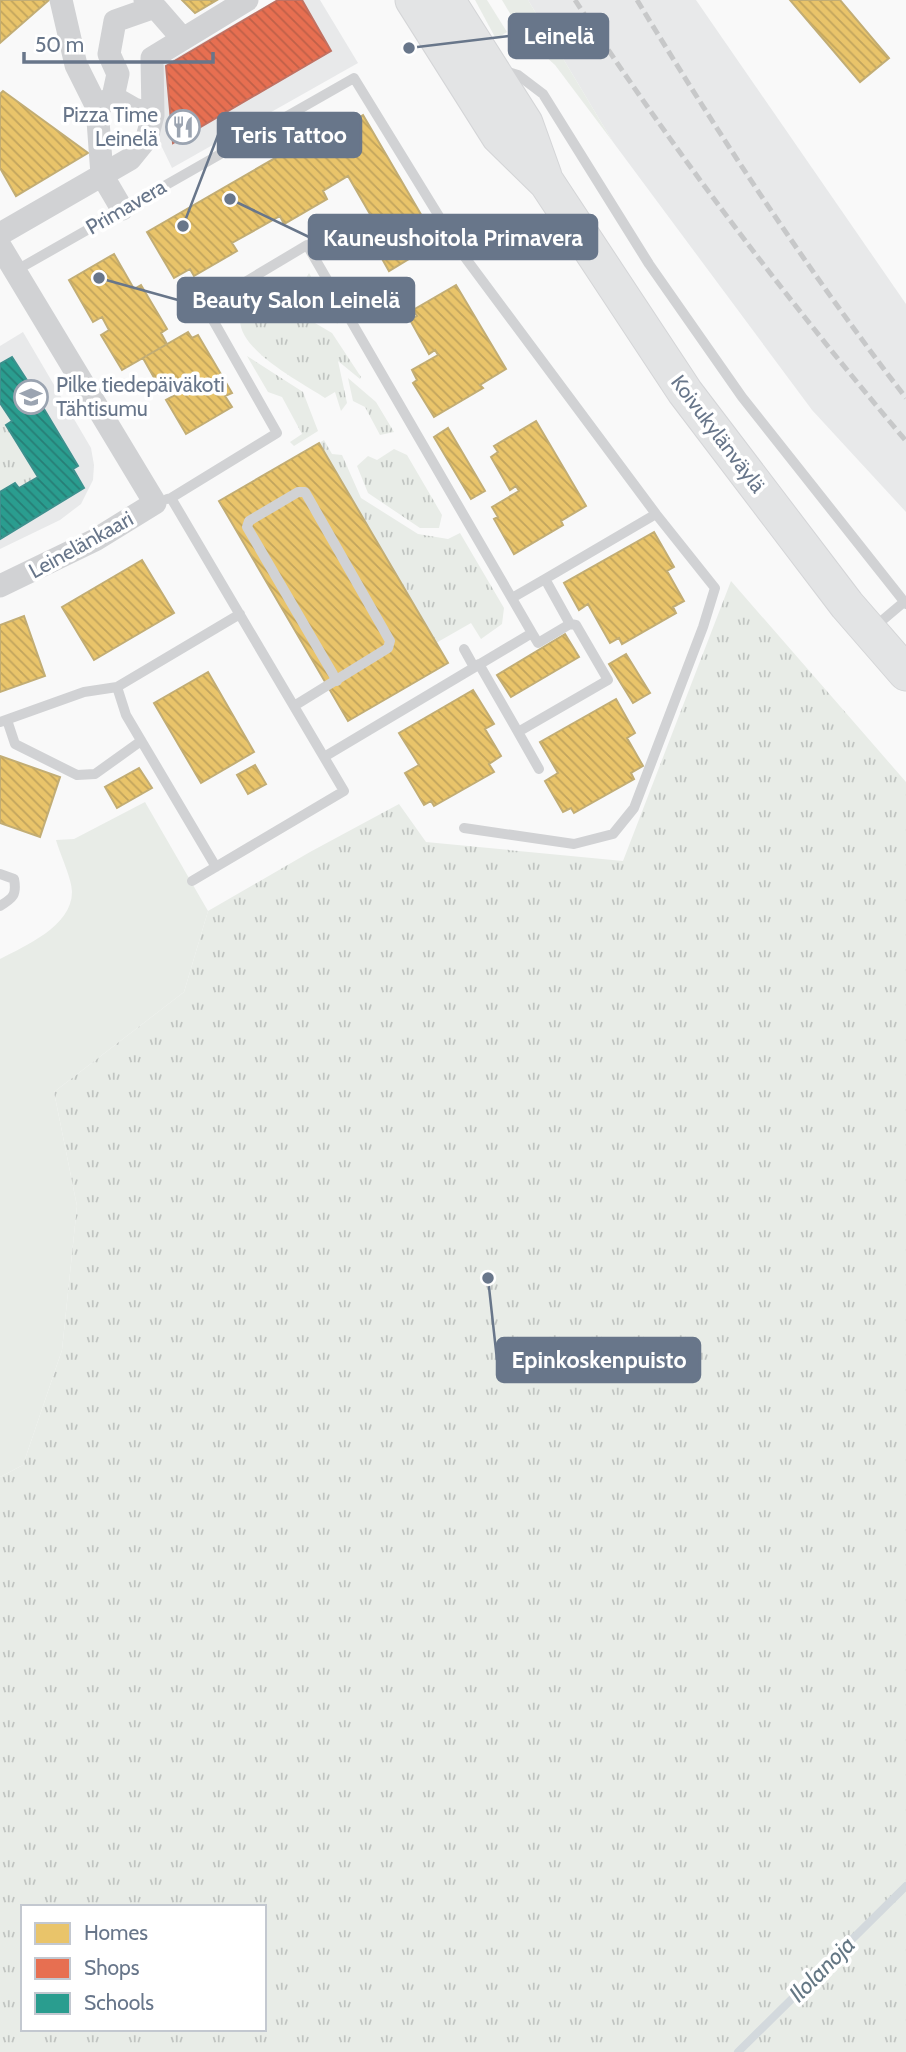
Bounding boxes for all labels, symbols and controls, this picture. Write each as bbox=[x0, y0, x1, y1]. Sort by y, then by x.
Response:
callout: Leinelä bbox=[509, 14, 608, 58]
scale bar bbox=[24, 21, 214, 65]
text: Leinelä bbox=[524, 22, 595, 50]
text: 50 m bbox=[35, 32, 84, 57]
place label: Pizza Time Leinelä bbox=[62, 102, 158, 151]
restaurant icon: Pizza Time Leinelä bbox=[164, 108, 202, 146]
callout: Teris Tattoo bbox=[218, 113, 361, 157]
text: Teris Tattoo bbox=[231, 121, 347, 149]
street label: Primavera bbox=[81, 174, 170, 240]
callout: Kauneushoitola Primavera bbox=[309, 215, 597, 259]
text: Kauneushoitola Primavera bbox=[323, 224, 584, 252]
callout: Beauty Salon Leinelä bbox=[178, 278, 414, 322]
text: Beauty Salon Leinelä bbox=[192, 286, 401, 314]
street label: Koivukylänväylä bbox=[666, 370, 771, 497]
place label: Pilke tiedepäiväkoti Tähtisumu bbox=[56, 372, 225, 421]
school or university icon: Pilke tiedepäiväkoti Tähtisumu bbox=[12, 378, 50, 416]
street label: Leinelänkaari bbox=[24, 506, 137, 583]
callout: Epinkoskenpuisto bbox=[497, 1338, 700, 1382]
text: Epinkoskenpuisto bbox=[511, 1346, 687, 1374]
legend bbox=[21, 1905, 266, 2031]
text: Homes bbox=[84, 1920, 148, 1945]
water label: Ilolanoja bbox=[783, 1930, 861, 2008]
text: Shops bbox=[84, 1955, 140, 1980]
text: Schools bbox=[84, 1990, 154, 2015]

